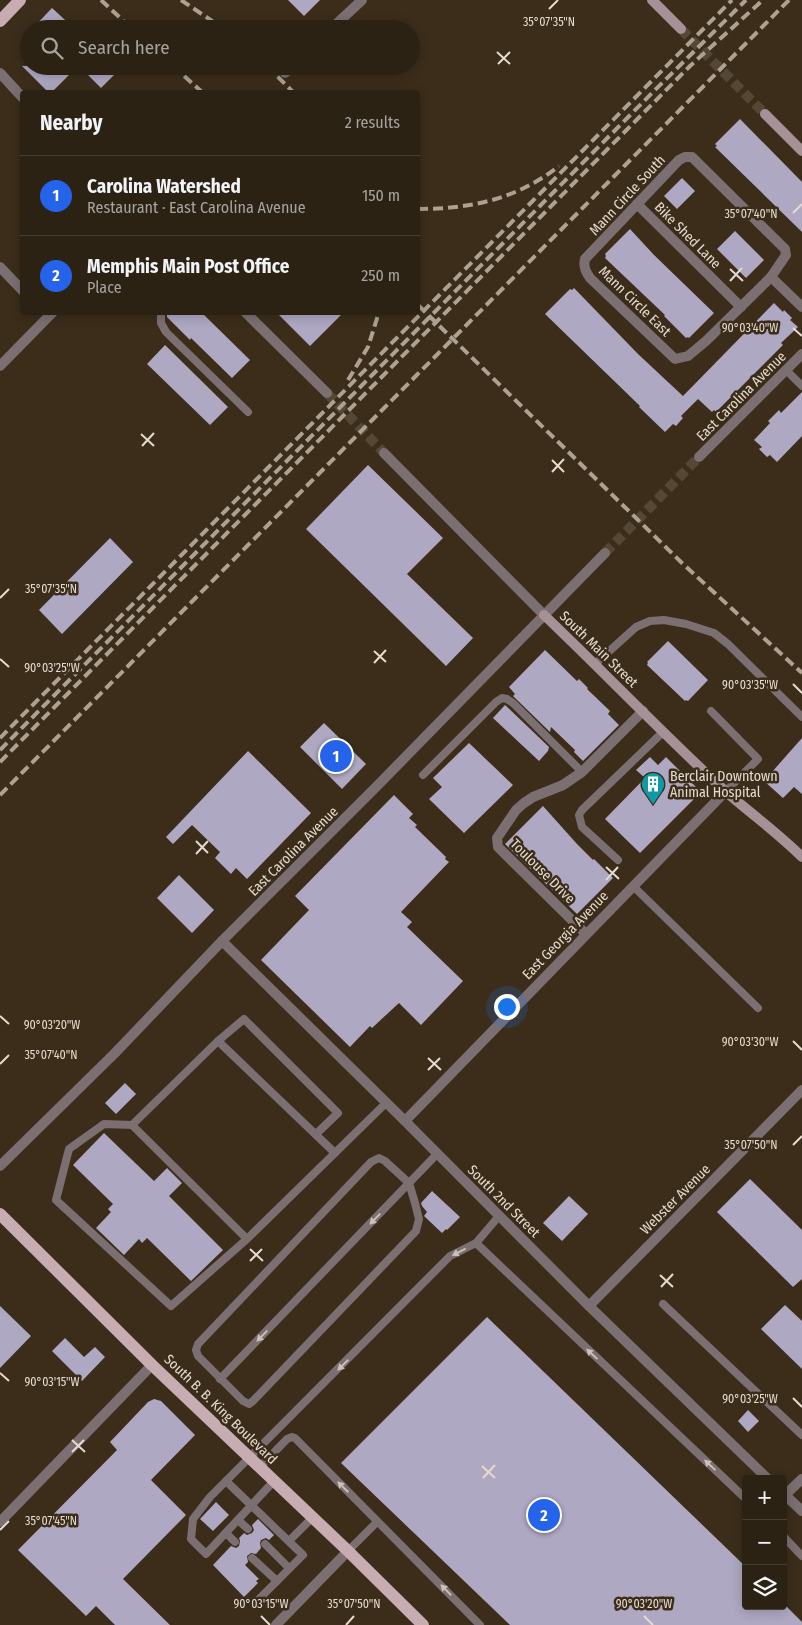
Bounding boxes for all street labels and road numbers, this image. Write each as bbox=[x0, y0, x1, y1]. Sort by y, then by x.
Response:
street label: Mann Circle South bbox=[586, 152, 669, 239]
street label: Bike Shed Lane bbox=[651, 199, 724, 272]
street label: Mann Circle East bbox=[595, 263, 674, 340]
street label: East Carolina Avenue bbox=[693, 348, 790, 445]
street label: South Main Street bbox=[556, 608, 642, 691]
street label: East Carolina Avenue bbox=[245, 803, 342, 900]
street label: Toulouse Drive bbox=[507, 835, 579, 907]
street label: East Georgia Avenue bbox=[519, 888, 612, 983]
street label: Webster Avenue bbox=[637, 1161, 714, 1238]
street label: South 2nd Street bbox=[464, 1162, 544, 1241]
street label: South B. B. King Boulevard bbox=[161, 1351, 281, 1468]

